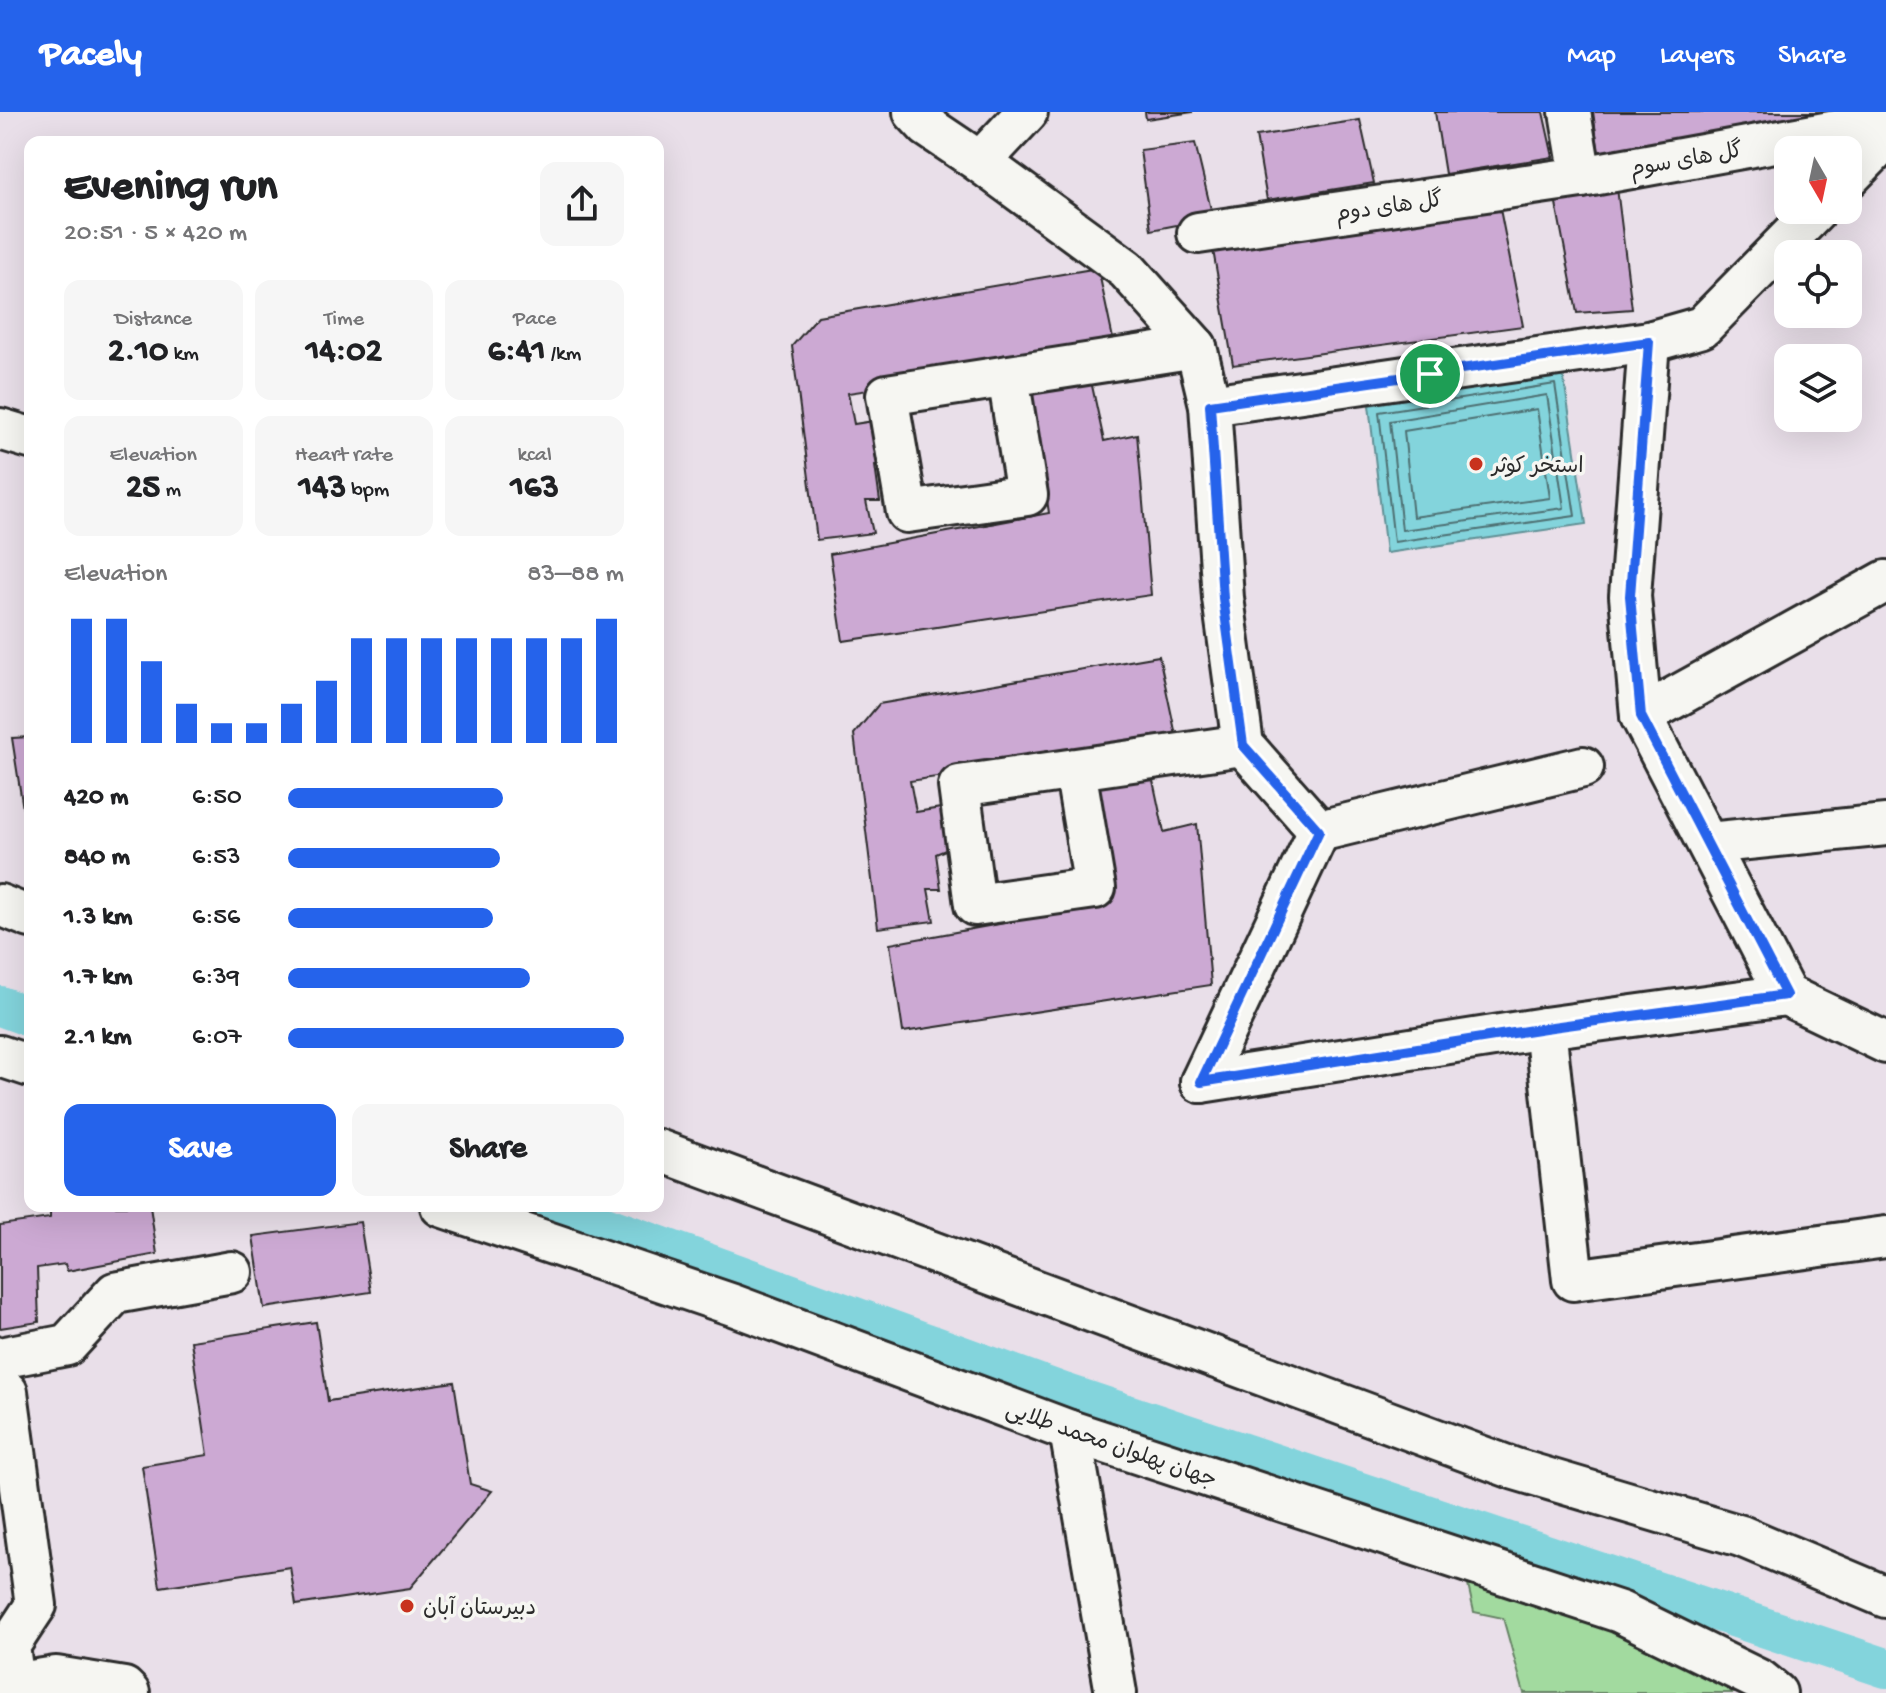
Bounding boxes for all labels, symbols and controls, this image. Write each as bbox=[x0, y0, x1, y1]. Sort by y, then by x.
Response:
text: Pacely bbox=[40, 34, 142, 78]
text: Map bbox=[1567, 40, 1616, 73]
text: Layers bbox=[1660, 40, 1734, 73]
text: Share bbox=[1778, 40, 1846, 73]
street label: گل های سوم bbox=[1628, 136, 1745, 186]
north arrow bbox=[1774, 136, 1862, 224]
map controls bbox=[1774, 136, 1862, 432]
button: share bbox=[540, 162, 624, 246]
text: Evening run bbox=[64, 163, 277, 215]
street label: گل های دوم bbox=[1334, 186, 1445, 230]
text: 20:51 · 5 × 420 m bbox=[64, 219, 247, 250]
button: locate bbox=[1774, 240, 1862, 328]
text: Distance bbox=[114, 307, 192, 333]
text: Time bbox=[324, 307, 364, 333]
text: Pace bbox=[513, 307, 556, 333]
text: 2.10 bbox=[108, 333, 168, 373]
text: 14:02 bbox=[306, 333, 382, 373]
text: 6:41 bbox=[488, 333, 546, 373]
pin bbox=[1396, 340, 1464, 408]
text: km bbox=[168, 342, 199, 368]
text: /km bbox=[546, 342, 581, 368]
button: layers bbox=[1774, 344, 1862, 432]
icon: arrive bbox=[1408, 352, 1452, 396]
text: Elevation bbox=[110, 443, 197, 469]
text: Heart rate bbox=[295, 443, 393, 469]
text: kcal bbox=[517, 443, 552, 469]
marker: استخر کوثر bbox=[1467, 455, 1485, 473]
place label: استخر کوثر bbox=[1490, 455, 1584, 481]
text: 25 bbox=[126, 469, 160, 509]
text: 143 bbox=[299, 469, 346, 509]
text: 163 bbox=[510, 469, 559, 509]
text: m bbox=[160, 478, 181, 504]
text: bpm bbox=[346, 478, 389, 504]
text: Elevation bbox=[64, 560, 167, 591]
text: 83–88 m bbox=[527, 560, 624, 591]
text: 420 m bbox=[64, 783, 128, 814]
text: 6:50 bbox=[192, 783, 242, 814]
text: 840 m bbox=[64, 843, 130, 874]
text: 6:53 bbox=[192, 843, 241, 874]
text: 1.3 km bbox=[64, 903, 132, 934]
text: 6:56 bbox=[192, 903, 240, 934]
text: 1.7 km bbox=[64, 963, 132, 994]
text: 6:39 bbox=[192, 963, 240, 994]
text: 2.1 km bbox=[64, 1023, 132, 1054]
text: 6:07 bbox=[192, 1023, 242, 1054]
button: Save bbox=[64, 1104, 336, 1196]
button: Share bbox=[352, 1104, 624, 1196]
street label: جهان پهلوان محمد طلایی bbox=[1002, 1398, 1220, 1495]
place label: دبیرستان آبان bbox=[423, 1595, 536, 1623]
marker: دبیرستان آبان bbox=[398, 1597, 416, 1615]

